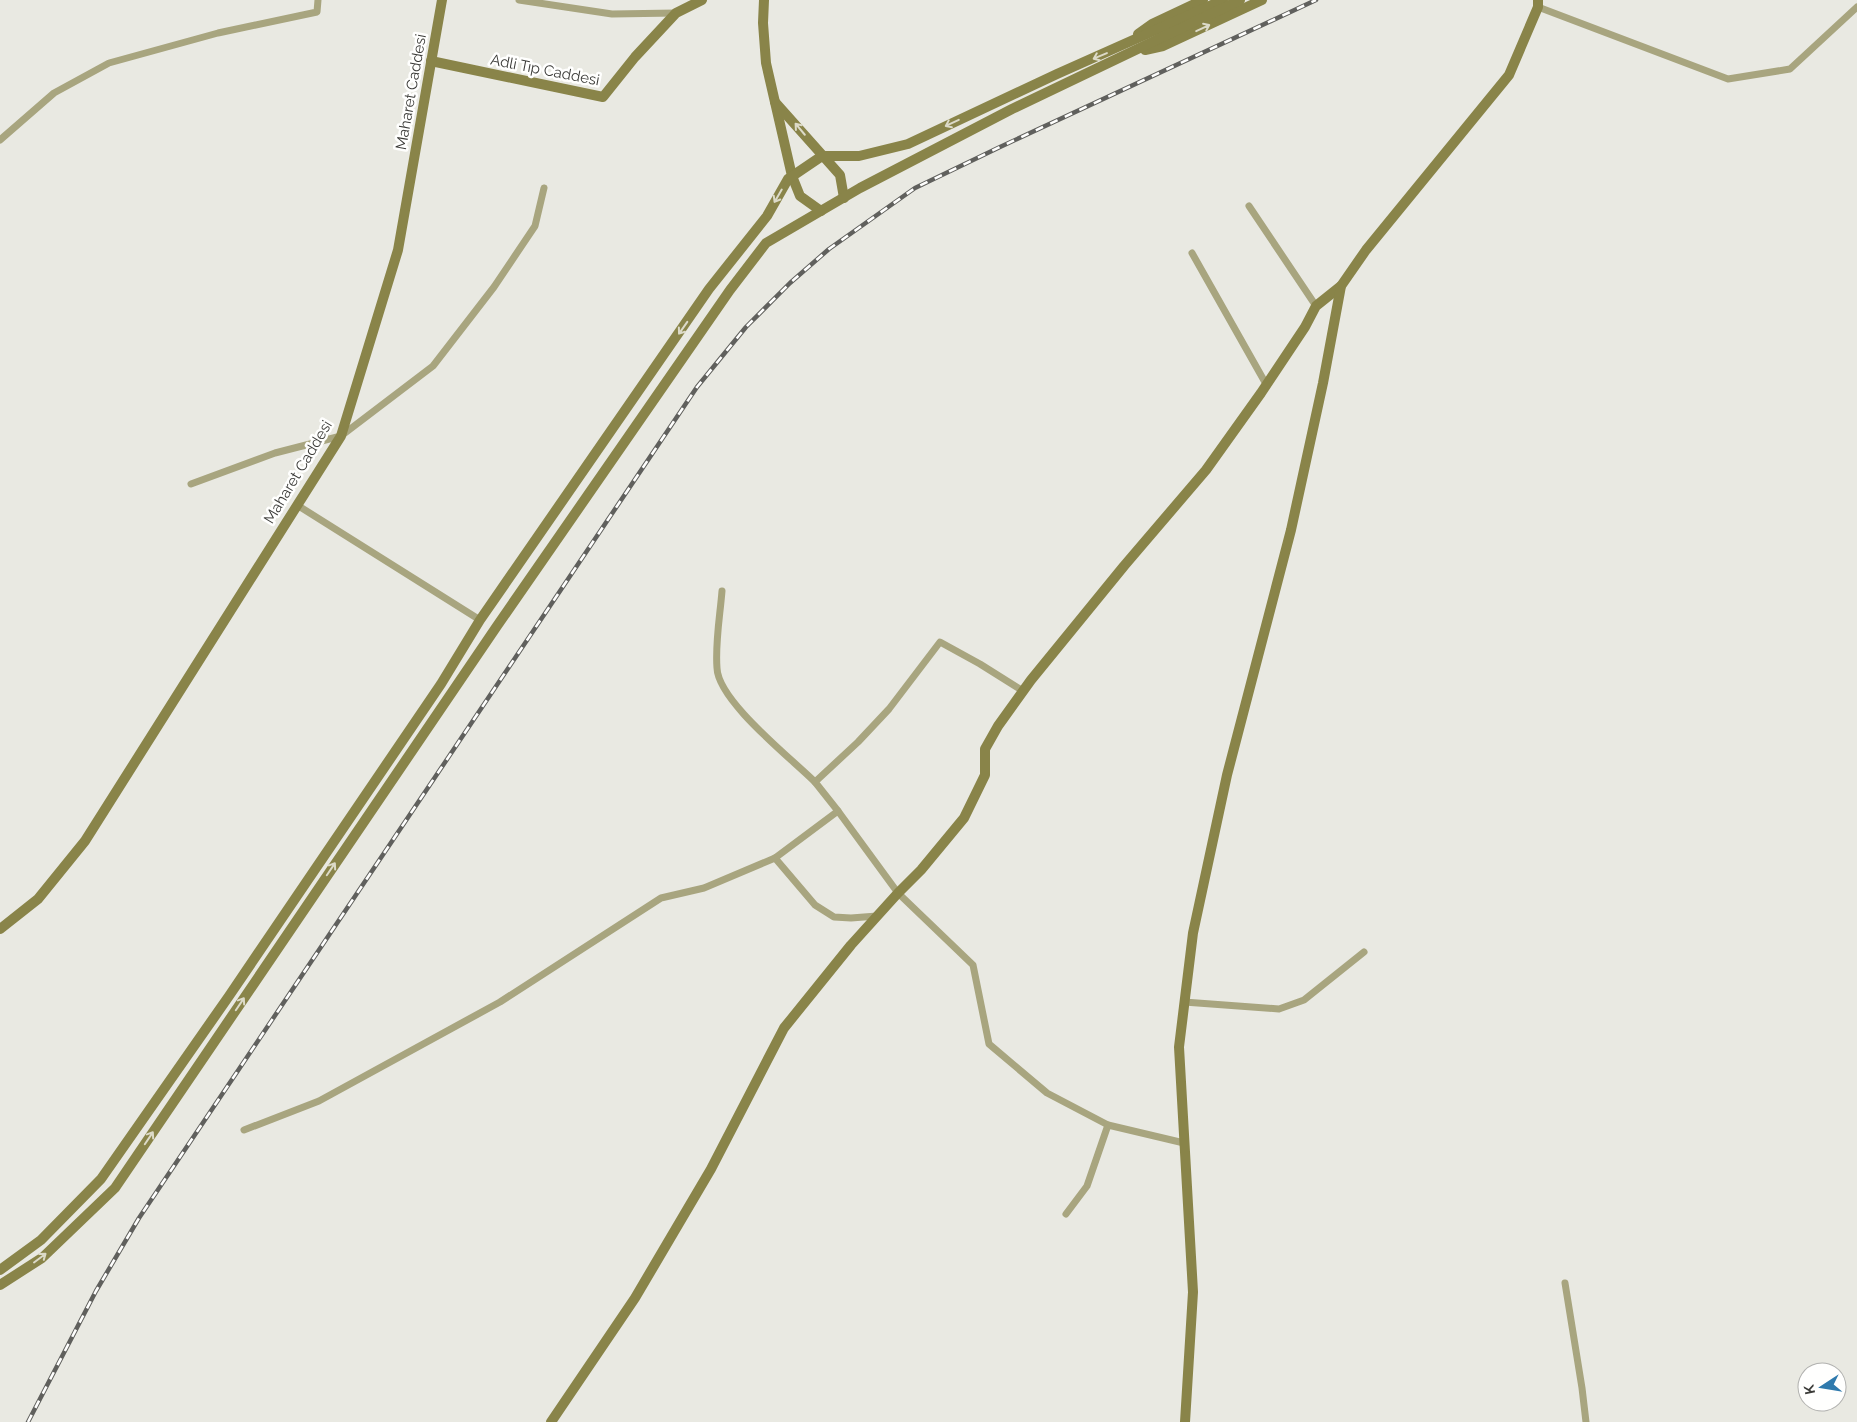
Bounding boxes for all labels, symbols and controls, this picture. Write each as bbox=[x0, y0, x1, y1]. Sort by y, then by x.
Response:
one-way arrow bbox=[1195, 22, 1210, 32]
street label: Maharet Caddesi bbox=[392, 33, 430, 151]
street label: Adli Tıp Caddesi bbox=[489, 51, 601, 89]
one-way arrow bbox=[1093, 51, 1108, 61]
one-way arrow bbox=[945, 119, 960, 128]
one-way arrow bbox=[794, 123, 806, 136]
one-way arrow bbox=[773, 189, 783, 204]
one-way arrow bbox=[678, 321, 688, 335]
street label: Maharet Caddesi bbox=[260, 417, 336, 527]
one-way arrow bbox=[326, 863, 336, 877]
one-way arrow bbox=[235, 997, 245, 1011]
one-way arrow bbox=[144, 1132, 154, 1146]
one-way arrow bbox=[33, 1253, 47, 1263]
north arrow bbox=[1797, 1362, 1847, 1412]
text: K bbox=[1800, 1383, 1818, 1396]

